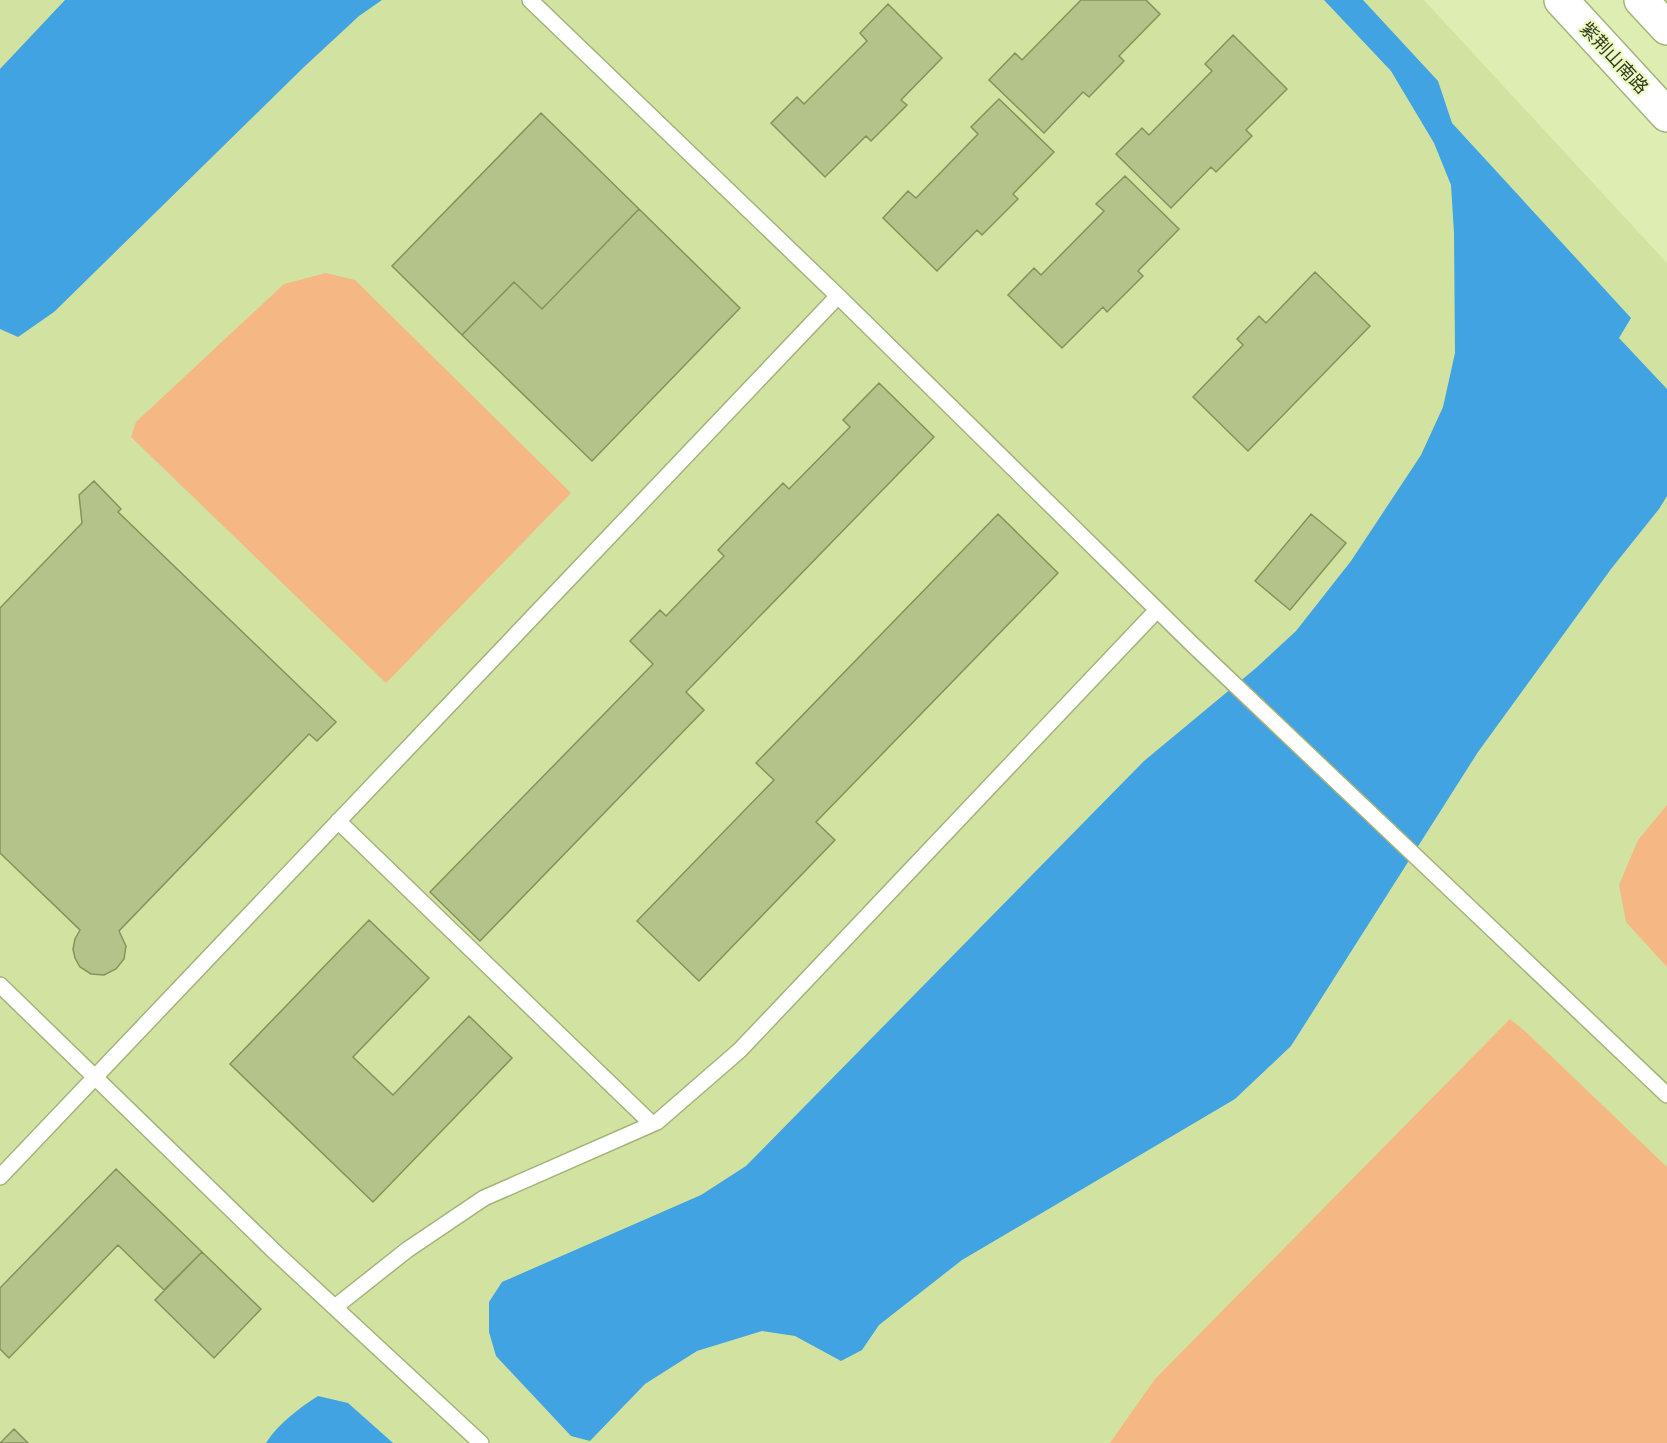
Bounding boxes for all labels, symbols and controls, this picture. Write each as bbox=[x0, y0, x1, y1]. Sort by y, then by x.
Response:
street label: 紫荆山南路 bbox=[1575, 18, 1653, 98]

